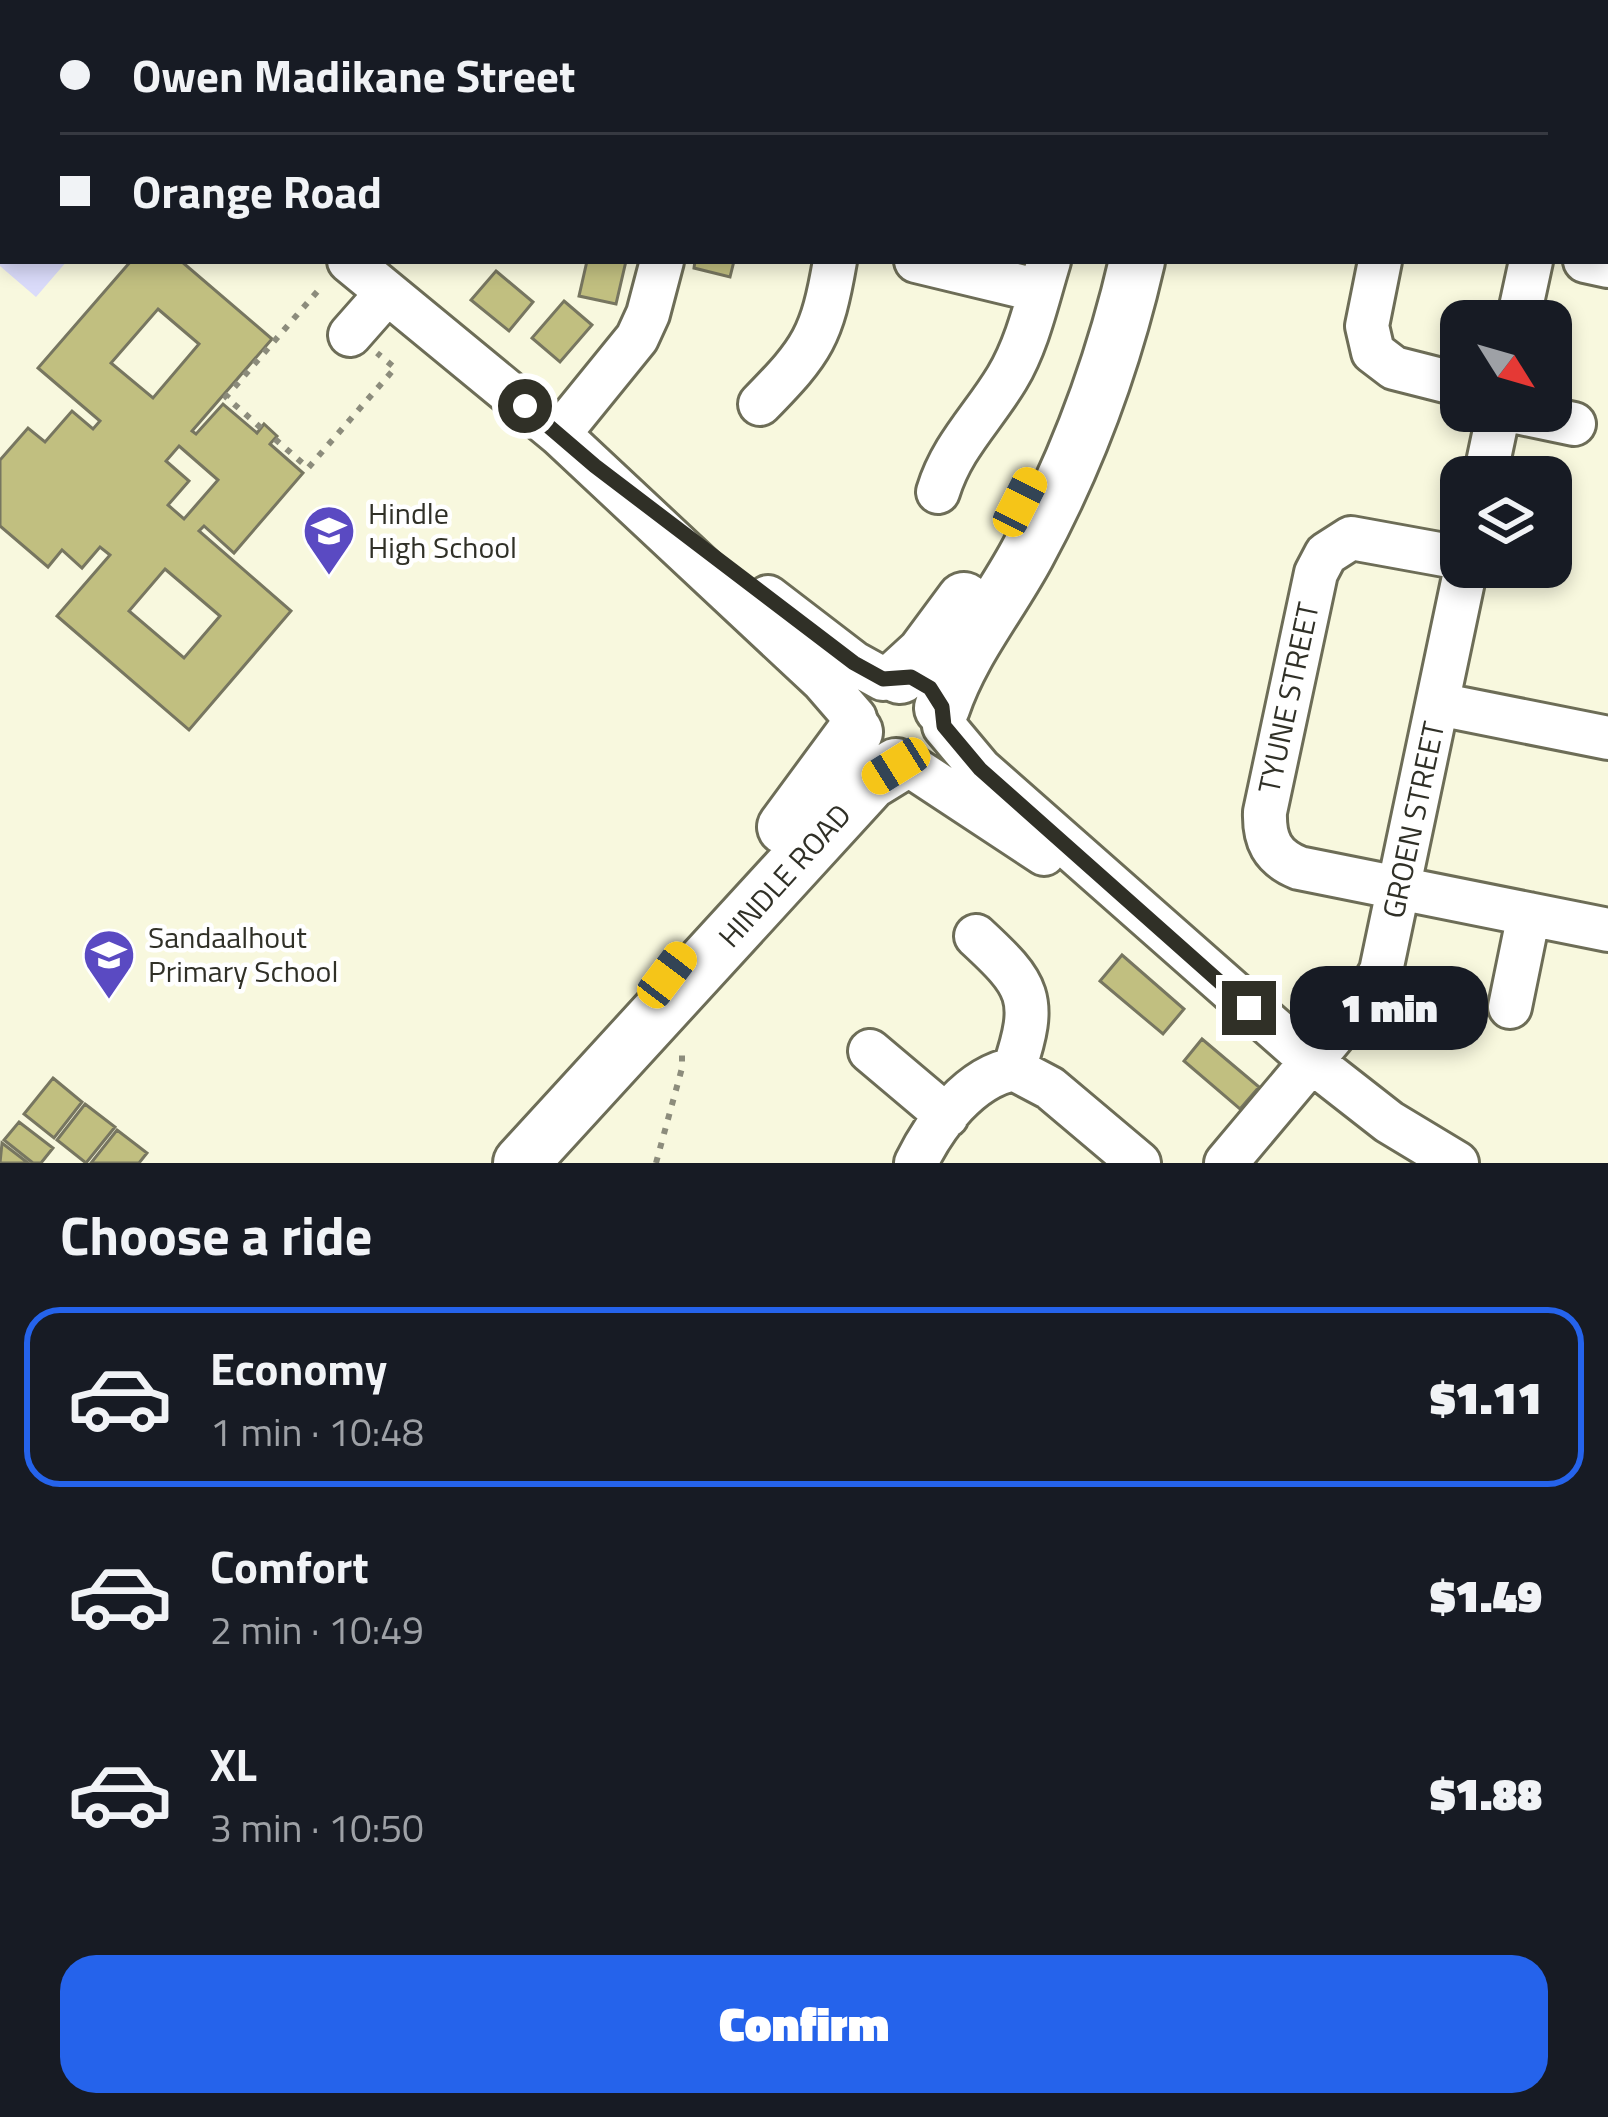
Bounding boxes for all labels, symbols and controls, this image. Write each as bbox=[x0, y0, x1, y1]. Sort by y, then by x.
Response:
text: Owen Madikane Street bbox=[132, 41, 575, 109]
text: Orange Road bbox=[132, 157, 382, 225]
north arrow bbox=[1440, 300, 1572, 432]
map controls bbox=[1440, 300, 1572, 588]
route start bbox=[498, 379, 552, 433]
button: layers bbox=[1440, 456, 1572, 588]
car bbox=[988, 462, 1052, 542]
place label: Hindle High School bbox=[368, 490, 517, 570]
school or university icon: Hindle High School bbox=[301, 503, 357, 577]
street label: TYUNE STREET bbox=[1245, 598, 1331, 798]
street label: GROEN STREET bbox=[1370, 717, 1456, 922]
car bbox=[856, 732, 936, 800]
street label: HINDLE ROAD bbox=[707, 793, 862, 958]
place label: Sandaalhout Primary School bbox=[148, 914, 338, 994]
school or university icon: Sandaalhout Primary School bbox=[81, 927, 137, 1001]
car bbox=[631, 935, 703, 1015]
callout: 1 min bbox=[1291, 966, 1489, 1050]
text: 1 min bbox=[1341, 978, 1437, 1037]
route end bbox=[1222, 981, 1276, 1035]
text: Choose a ride bbox=[60, 1194, 372, 1276]
text: Economy bbox=[210, 1334, 387, 1402]
icon: car bbox=[66, 1343, 174, 1451]
text: $1.11 bbox=[1430, 1363, 1542, 1431]
text: 1 min · 10:48 bbox=[210, 1402, 424, 1461]
text: Comfort bbox=[210, 1532, 369, 1600]
icon: car bbox=[66, 1541, 174, 1649]
text: $1.49 bbox=[1430, 1561, 1542, 1629]
text: 2 min · 10:49 bbox=[210, 1600, 424, 1659]
text: XL bbox=[210, 1730, 257, 1798]
icon: car bbox=[66, 1739, 174, 1847]
text: $1.88 bbox=[1430, 1759, 1542, 1827]
text: 3 min · 10:50 bbox=[210, 1798, 424, 1857]
button: Confirm bbox=[60, 1955, 1548, 2093]

